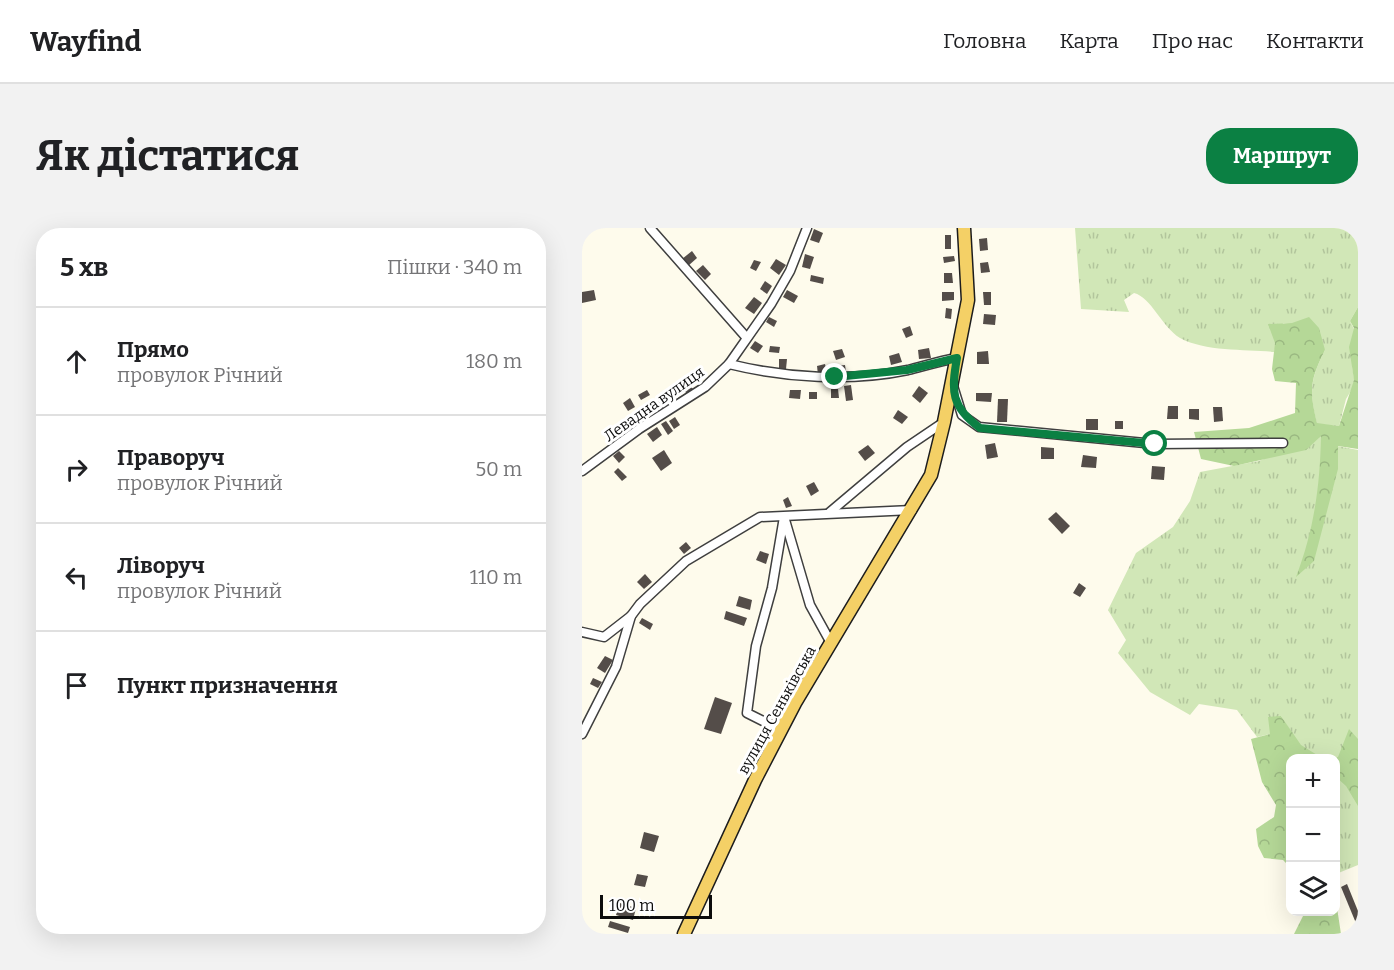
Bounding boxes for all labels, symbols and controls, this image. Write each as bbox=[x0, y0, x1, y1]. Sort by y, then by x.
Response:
text: Wayfind bbox=[30, 25, 141, 58]
text: Головна bbox=[943, 28, 1027, 54]
text: Карта bbox=[1060, 28, 1119, 54]
text: Про нас bbox=[1152, 28, 1233, 54]
text: Контакти bbox=[1266, 28, 1364, 54]
button: Маршрут bbox=[1206, 128, 1358, 184]
text: Як дістатися bbox=[36, 131, 299, 181]
text: 5 хв bbox=[60, 252, 108, 283]
text: Пішки · 340 m bbox=[387, 255, 522, 279]
text: Прямо bbox=[117, 336, 189, 363]
icon: ahead bbox=[60, 345, 93, 378]
text: 180 m bbox=[466, 349, 522, 373]
text: провулок Рiчний bbox=[117, 363, 283, 387]
street label: Левадна вулиця bbox=[600, 363, 708, 445]
route end bbox=[821, 363, 847, 389]
route start bbox=[1141, 430, 1167, 456]
text: Праворуч bbox=[117, 444, 225, 471]
icon: right bbox=[60, 453, 93, 486]
text: 50 m bbox=[475, 457, 522, 481]
text: провулок Рiчний bbox=[117, 471, 283, 495]
text: Ліворуч bbox=[117, 552, 205, 579]
icon: left bbox=[60, 561, 93, 594]
text: 110 m bbox=[470, 565, 522, 589]
text: провулок Річний bbox=[117, 579, 282, 603]
street label: вулиця Сенькiвська bbox=[734, 643, 820, 777]
icon: arrive bbox=[60, 669, 93, 702]
text: Пункт призначення bbox=[117, 672, 338, 699]
map controls bbox=[1286, 754, 1340, 916]
button: + bbox=[1286, 754, 1340, 808]
button: − bbox=[1286, 808, 1340, 862]
button: layers bbox=[1286, 862, 1340, 916]
scale bar bbox=[600, 892, 712, 920]
text: 100 m bbox=[609, 896, 654, 915]

